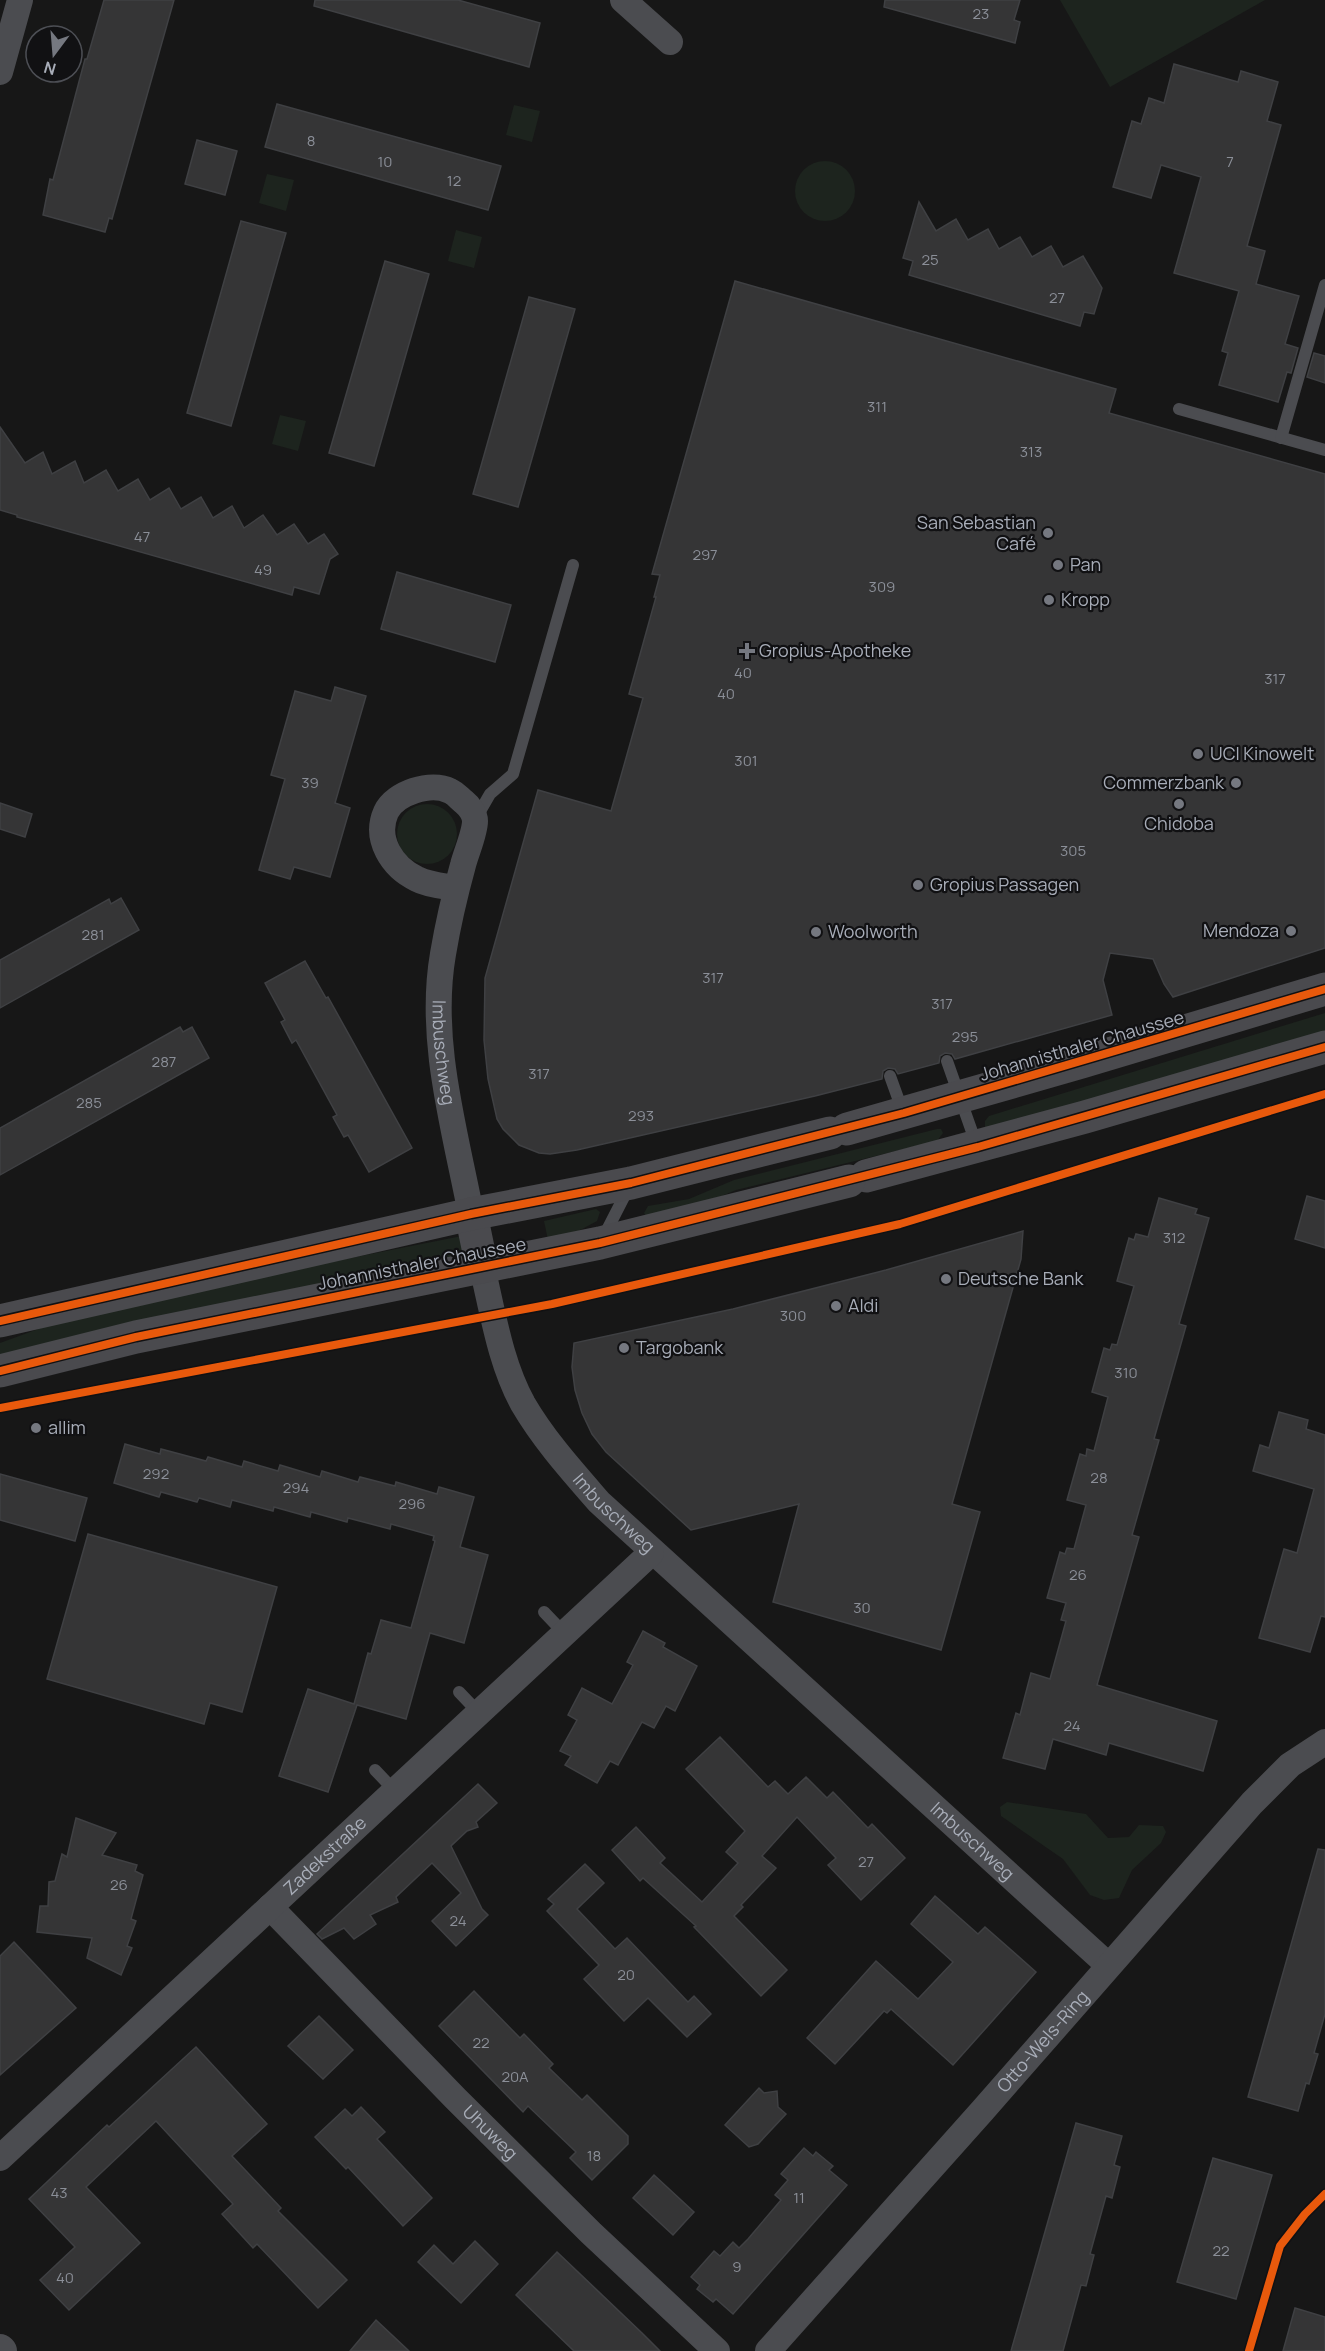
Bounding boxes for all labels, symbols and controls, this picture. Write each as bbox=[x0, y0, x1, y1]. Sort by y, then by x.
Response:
house number: 23 bbox=[973, 3, 989, 24]
north arrow bbox=[24, 24, 84, 84]
text: N bbox=[41, 56, 58, 81]
house number: 8 bbox=[307, 130, 315, 151]
house number: 10 bbox=[378, 151, 393, 172]
house number: 7 bbox=[1226, 151, 1234, 172]
house number: 12 bbox=[447, 170, 461, 191]
house number: 25 bbox=[921, 249, 939, 270]
house number: 27 bbox=[1049, 287, 1065, 308]
house number: 311 bbox=[867, 396, 887, 417]
house number: 313 bbox=[1020, 441, 1042, 462]
place label: San Sebastian Café bbox=[917, 510, 1036, 555]
house number: 47 bbox=[134, 526, 150, 547]
marker: San Sebastian Café bbox=[1041, 526, 1055, 540]
house number: 297 bbox=[692, 544, 718, 565]
place label: Pan bbox=[1070, 552, 1101, 576]
marker: Pan bbox=[1051, 558, 1065, 572]
house number: 49 bbox=[254, 559, 272, 580]
house number: 309 bbox=[869, 576, 895, 597]
place label: Kropp bbox=[1061, 587, 1110, 611]
marker: Kropp bbox=[1042, 593, 1056, 607]
place label: Gropius-Apotheke bbox=[759, 638, 911, 662]
marker: Gropius-Apotheke bbox=[740, 644, 754, 658]
house number: 40 bbox=[734, 662, 752, 683]
house number: 317 bbox=[1264, 668, 1286, 689]
house number: 40 bbox=[717, 683, 735, 704]
place label: UCI Kinowelt bbox=[1210, 741, 1315, 765]
marker: UCI Kinowelt bbox=[1191, 747, 1205, 761]
house number: 301 bbox=[734, 750, 758, 771]
place label: Commerzbank bbox=[1103, 770, 1225, 794]
house number: 39 bbox=[301, 772, 319, 793]
marker: Commerzbank bbox=[1229, 776, 1243, 790]
marker: Chidoba bbox=[1172, 797, 1186, 811]
place label: Chidoba bbox=[1144, 811, 1214, 835]
house number: 305 bbox=[1060, 840, 1086, 861]
place label: Gropius Passagen bbox=[930, 872, 1079, 896]
marker: Gropius Passagen bbox=[911, 878, 925, 892]
place label: Mendoza bbox=[1203, 918, 1279, 942]
place label: Woolworth bbox=[828, 919, 918, 943]
house number: 281 bbox=[81, 924, 105, 945]
marker: Mendoza bbox=[1284, 924, 1298, 938]
marker: Woolworth bbox=[809, 925, 823, 939]
house number: 317 bbox=[702, 967, 724, 988]
house number: 317 bbox=[931, 993, 953, 1014]
street label: Imbuschweg bbox=[428, 1000, 462, 1107]
street label: Johannisthaler Chaussee bbox=[977, 1004, 1187, 1086]
house number: 295 bbox=[952, 1026, 978, 1047]
house number: 287 bbox=[152, 1051, 176, 1072]
house number: 317 bbox=[528, 1063, 550, 1084]
house number: 285 bbox=[76, 1092, 102, 1113]
house number: 293 bbox=[628, 1105, 654, 1126]
house number: 312 bbox=[1163, 1227, 1185, 1248]
street label: Johannisthaler Chaussee bbox=[316, 1231, 528, 1295]
place label: Deutsche Bank bbox=[958, 1266, 1084, 1290]
marker: Deutsche Bank bbox=[939, 1272, 953, 1286]
place label: Aldi bbox=[848, 1293, 878, 1317]
marker: Aldi bbox=[829, 1299, 843, 1313]
house number: 300 bbox=[780, 1305, 806, 1326]
place label: Targobank bbox=[636, 1335, 724, 1359]
marker: Targobank bbox=[617, 1341, 631, 1355]
house number: 310 bbox=[1114, 1362, 1138, 1383]
place label: allim bbox=[48, 1415, 86, 1439]
marker: allim bbox=[29, 1421, 43, 1435]
house number: 292 bbox=[143, 1463, 169, 1484]
house number: 28 bbox=[1090, 1467, 1108, 1488]
street label: Imbuschweg bbox=[568, 1468, 660, 1558]
house number: 294 bbox=[283, 1477, 310, 1498]
house number: 296 bbox=[398, 1493, 426, 1514]
house number: 26 bbox=[1069, 1564, 1087, 1585]
house number: 30 bbox=[853, 1597, 871, 1618]
house number: 24 bbox=[1063, 1715, 1081, 1736]
street label: Imbuschweg bbox=[926, 1796, 1020, 1885]
street label: Zadekstraße bbox=[278, 1810, 371, 1900]
house number: 27 bbox=[858, 1851, 874, 1872]
house number: 26 bbox=[110, 1874, 128, 1895]
house number: 24 bbox=[449, 1910, 467, 1931]
house number: 20 bbox=[617, 1964, 635, 1985]
street label: Otto-Wels-Ring bbox=[991, 1985, 1094, 2097]
house number: 22 bbox=[472, 2032, 490, 2053]
house number: 20A bbox=[501, 2066, 529, 2087]
street label: Uhuweg bbox=[458, 2099, 523, 2165]
house number: 18 bbox=[587, 2145, 601, 2166]
house number: 43 bbox=[50, 2182, 68, 2203]
house number: 11 bbox=[793, 2187, 805, 2208]
house number: 22 bbox=[1212, 2240, 1230, 2261]
house number: 9 bbox=[732, 2256, 742, 2277]
house number: 40 bbox=[56, 2267, 74, 2288]

